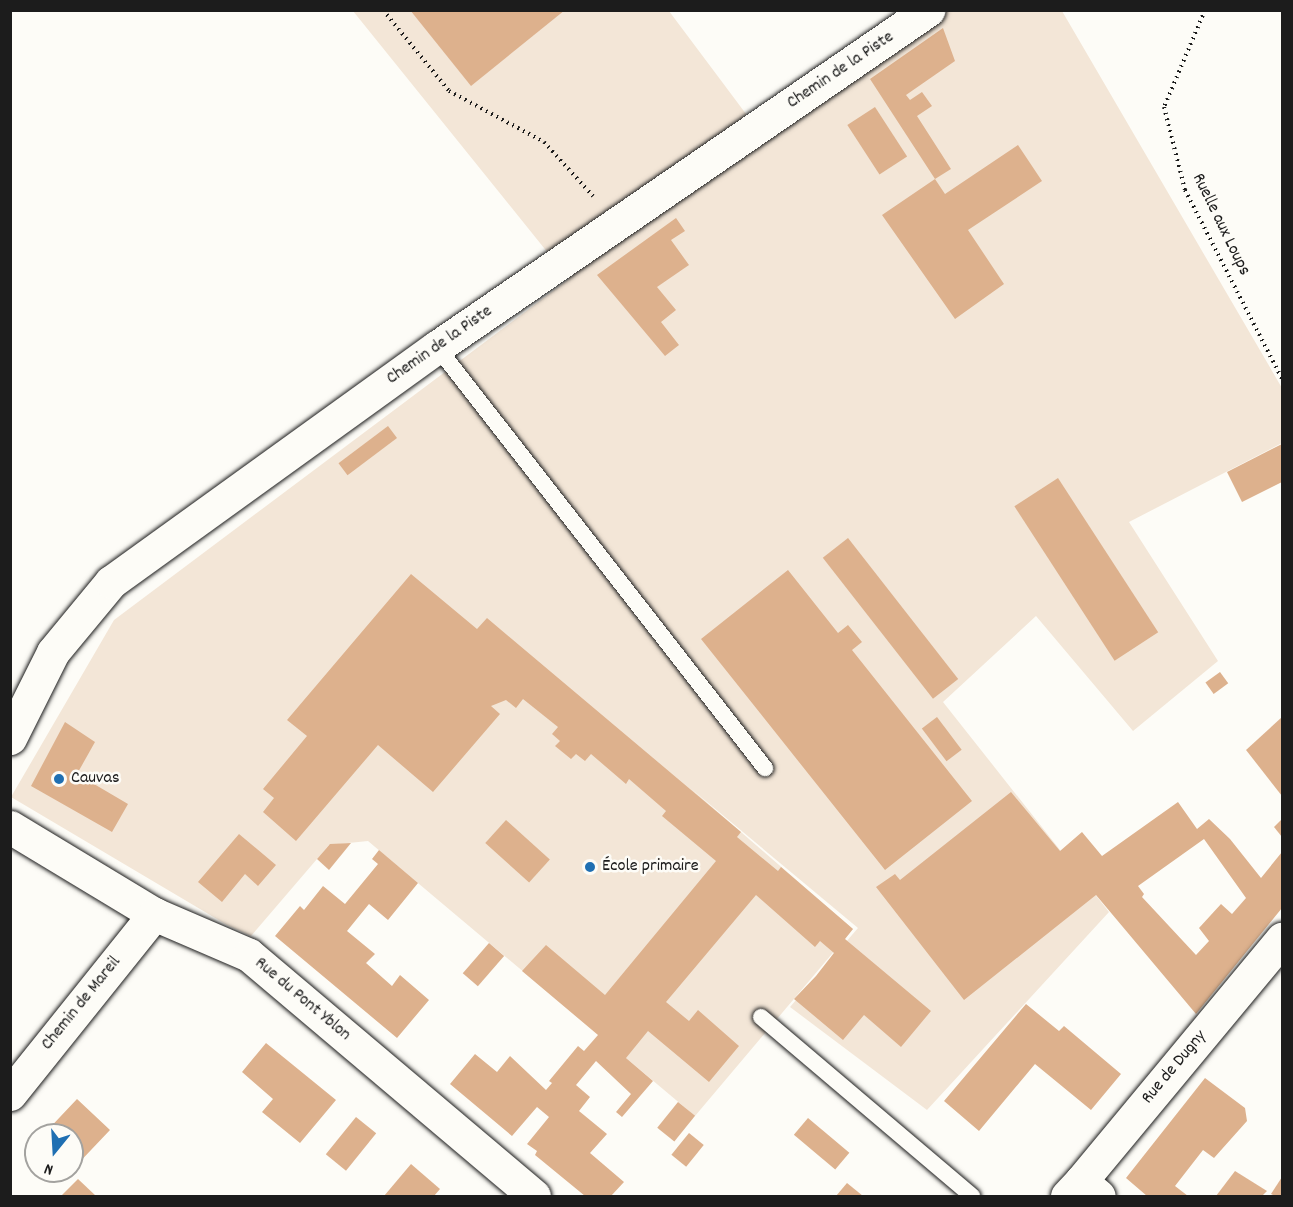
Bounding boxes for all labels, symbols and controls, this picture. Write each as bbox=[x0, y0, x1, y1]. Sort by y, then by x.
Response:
street label: Chemin de la Piste bbox=[784, 27, 898, 115]
street label: Ruelle aux Loups bbox=[1186, 170, 1254, 280]
street label: Chemin de la Piste bbox=[383, 302, 497, 390]
place label: Cauvas bbox=[71, 768, 120, 790]
marker: Cauvas bbox=[52, 772, 66, 786]
place label: École primaire bbox=[602, 856, 699, 878]
marker: École primaire bbox=[583, 860, 597, 874]
street label: Chemin de Mareil bbox=[37, 953, 127, 1055]
street label: Rue du Pont Yblon bbox=[249, 953, 355, 1047]
street label: Rue de Dugny bbox=[1138, 1027, 1212, 1109]
north arrow bbox=[24, 1123, 84, 1183]
text: N bbox=[42, 1157, 56, 1181]

